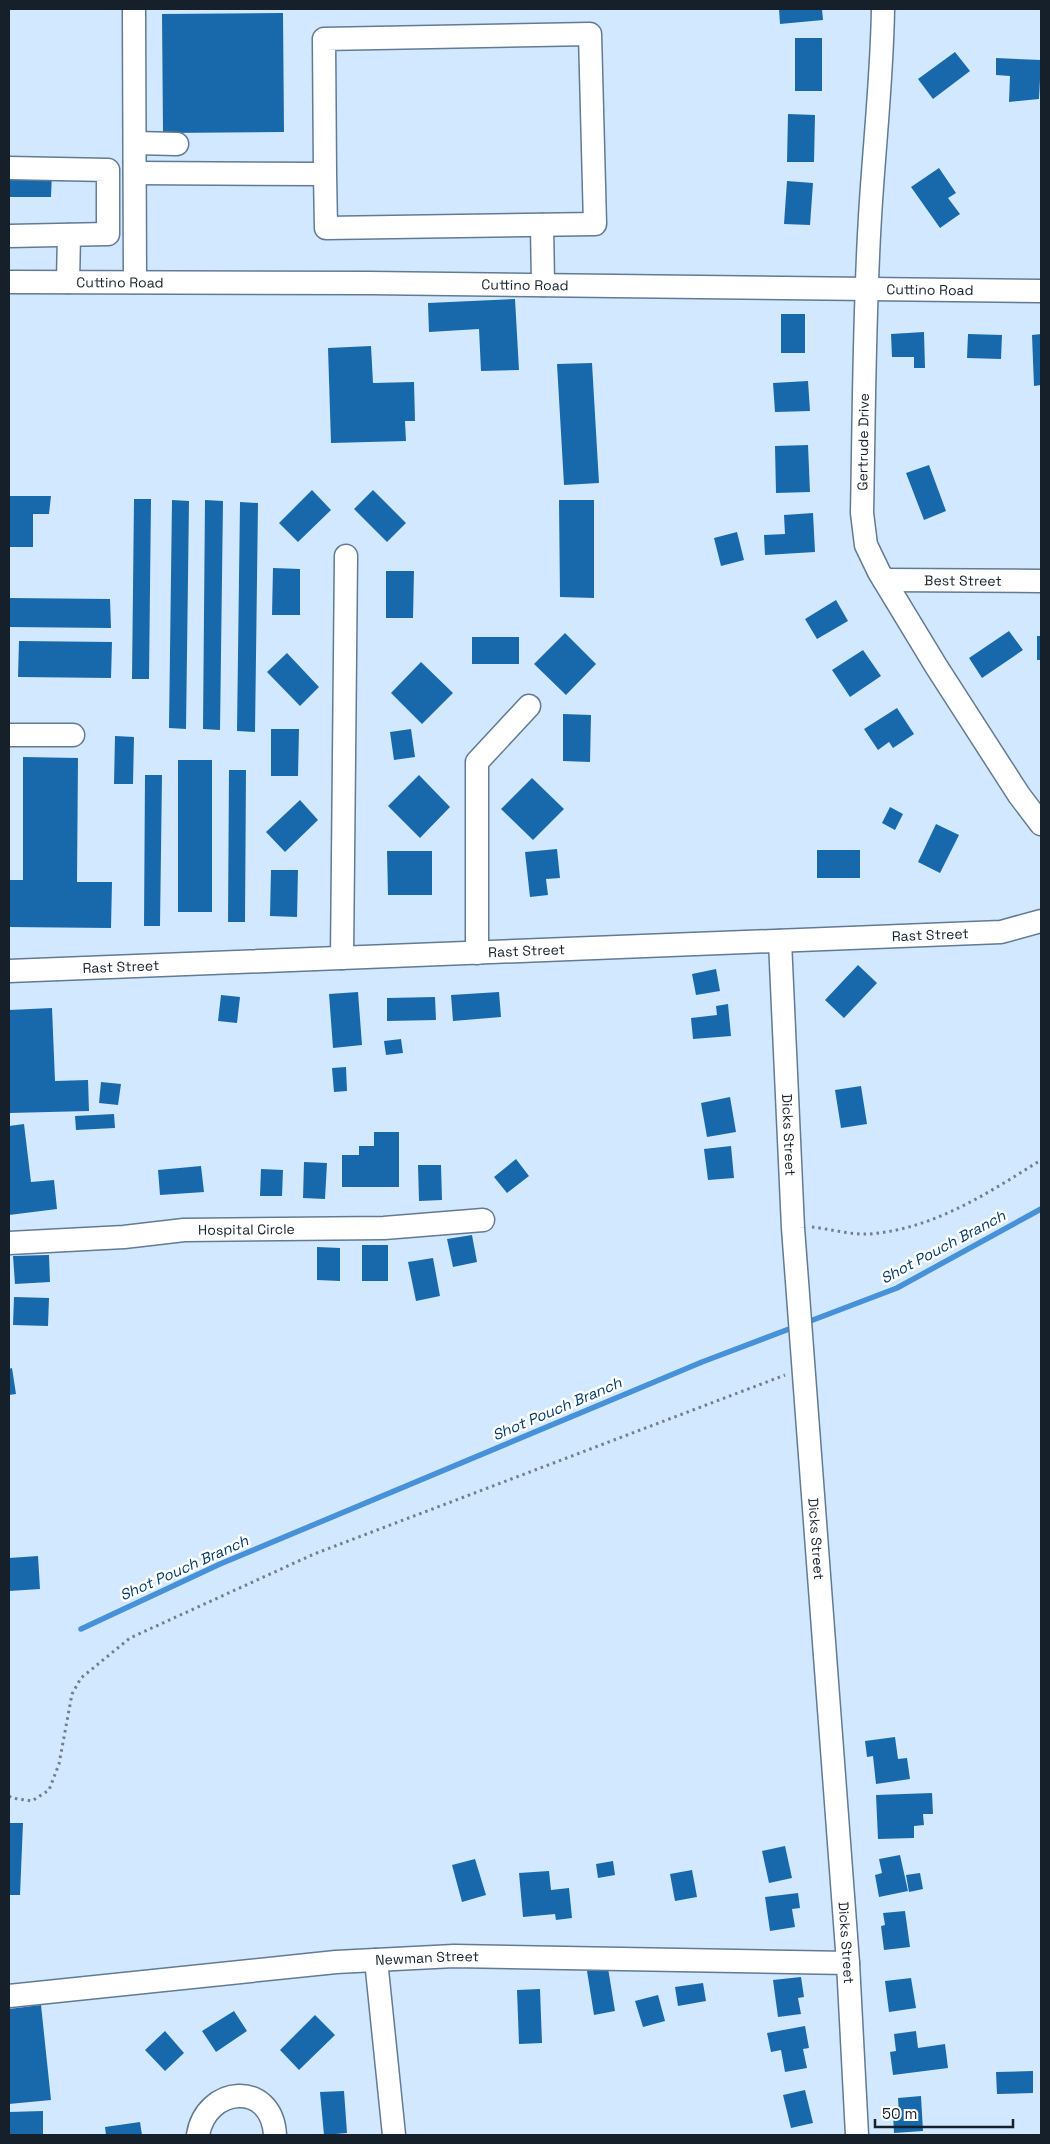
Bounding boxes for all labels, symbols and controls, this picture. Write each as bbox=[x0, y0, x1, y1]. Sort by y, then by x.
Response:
street label: Cuttino Road bbox=[76, 273, 164, 291]
street label: Cuttino Road bbox=[481, 275, 569, 294]
street label: Cuttino Road bbox=[886, 280, 974, 299]
street label: Gertrude Drive bbox=[853, 393, 873, 491]
street label: Best Street bbox=[924, 571, 1002, 590]
street label: Rast Street bbox=[891, 924, 969, 945]
street label: Rast Street bbox=[488, 940, 565, 961]
street label: Rast Street bbox=[82, 956, 160, 977]
street label: Dicks Street bbox=[778, 1093, 800, 1176]
water label: Shot Pouch Branch bbox=[877, 1205, 1009, 1287]
street label: Hospital Circle bbox=[198, 1220, 295, 1239]
water label: Shot Pouch Branch bbox=[489, 1372, 625, 1444]
street label: Dicks Street bbox=[804, 1497, 828, 1581]
water label: Shot Pouch Branch bbox=[117, 1530, 252, 1604]
street label: Dicks Street bbox=[834, 1901, 858, 1984]
street label: Newman Street bbox=[375, 1947, 479, 1969]
scale bar bbox=[875, 2096, 1012, 2128]
text: 50 m bbox=[882, 2104, 917, 2123]

